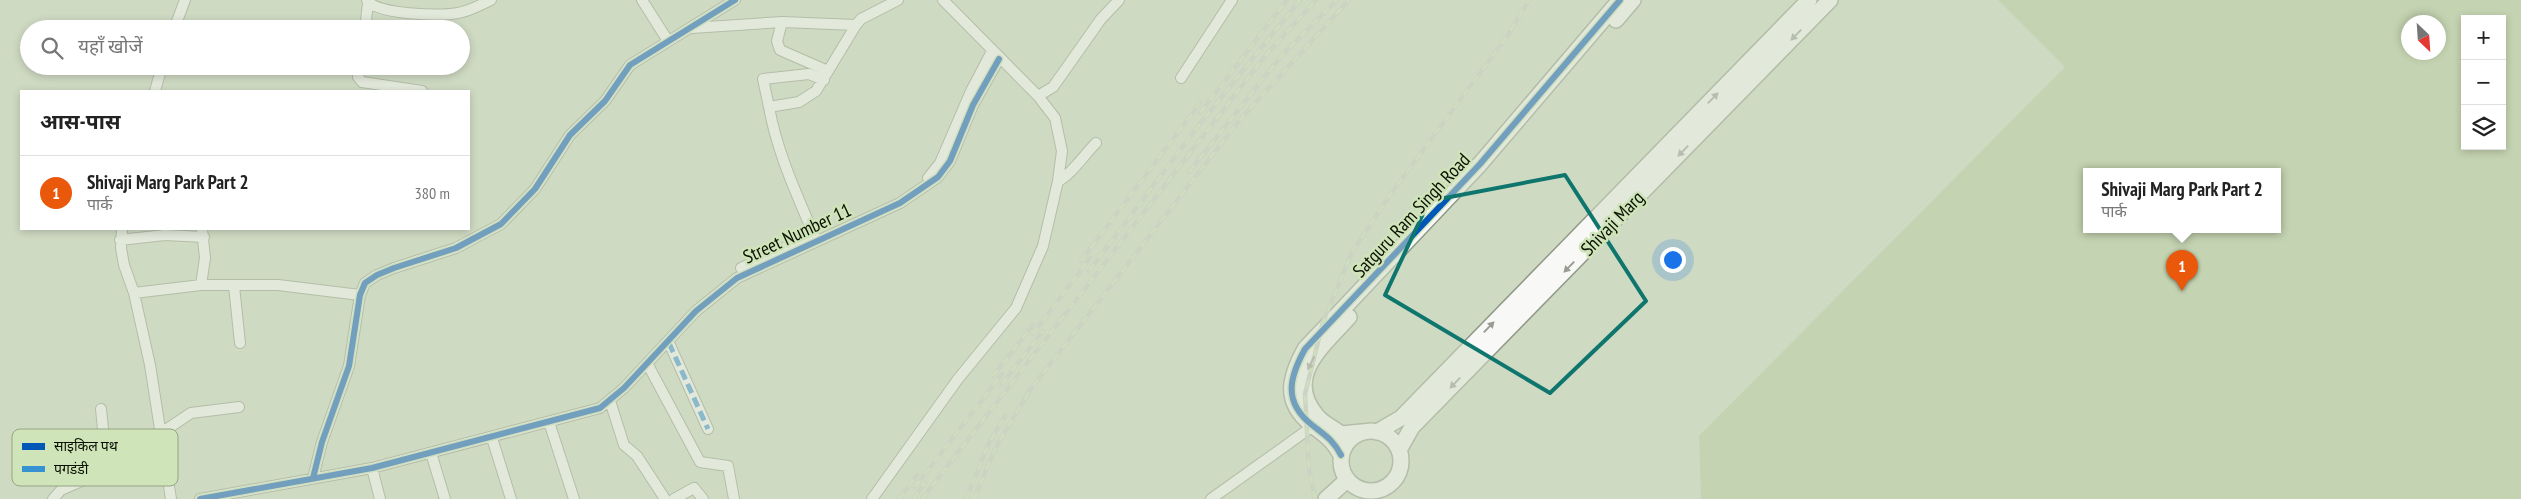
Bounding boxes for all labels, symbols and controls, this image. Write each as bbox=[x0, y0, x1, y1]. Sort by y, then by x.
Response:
north arrow bbox=[2401, 15, 2446, 60]
map controls bbox=[2461, 15, 2506, 150]
button: + bbox=[2461, 15, 2506, 60]
search box bbox=[20, 20, 470, 75]
one-way arrow bbox=[1790, 29, 1802, 41]
icon: search bbox=[38, 34, 66, 62]
text: यहाँ खोजें bbox=[78, 34, 143, 58]
button: − bbox=[2461, 60, 2506, 105]
one-way arrow bbox=[1707, 93, 1719, 105]
button: layers bbox=[2461, 105, 2506, 150]
text: आस-पास bbox=[40, 108, 120, 135]
one-way arrow bbox=[1677, 145, 1689, 157]
street label: Satguru Ram Singh Road bbox=[1347, 148, 1475, 282]
popup bbox=[2083, 168, 2281, 233]
text: Shivaji Marg Park Part 2 bbox=[87, 170, 249, 194]
text: Shivaji Marg Park Part 2 bbox=[2101, 177, 2263, 201]
text: 1 bbox=[52, 183, 60, 203]
text: 380 m bbox=[415, 183, 450, 203]
street label: Shivaji Marg bbox=[1575, 186, 1649, 260]
text: पार्क bbox=[87, 194, 113, 214]
street label: Street Number 11 bbox=[739, 197, 855, 269]
text: पार्क bbox=[2101, 201, 2127, 221]
your location bbox=[1660, 247, 1686, 273]
pin: 1 bbox=[2166, 250, 2198, 291]
one-way arrow bbox=[1563, 261, 1575, 273]
one-way arrow bbox=[1483, 321, 1495, 333]
one-way arrow bbox=[1307, 356, 1315, 370]
one-way arrow bbox=[1449, 377, 1461, 389]
legend bbox=[12, 429, 178, 486]
text: साइकिल पथ bbox=[54, 437, 119, 455]
text: पगडंडी bbox=[54, 460, 89, 478]

